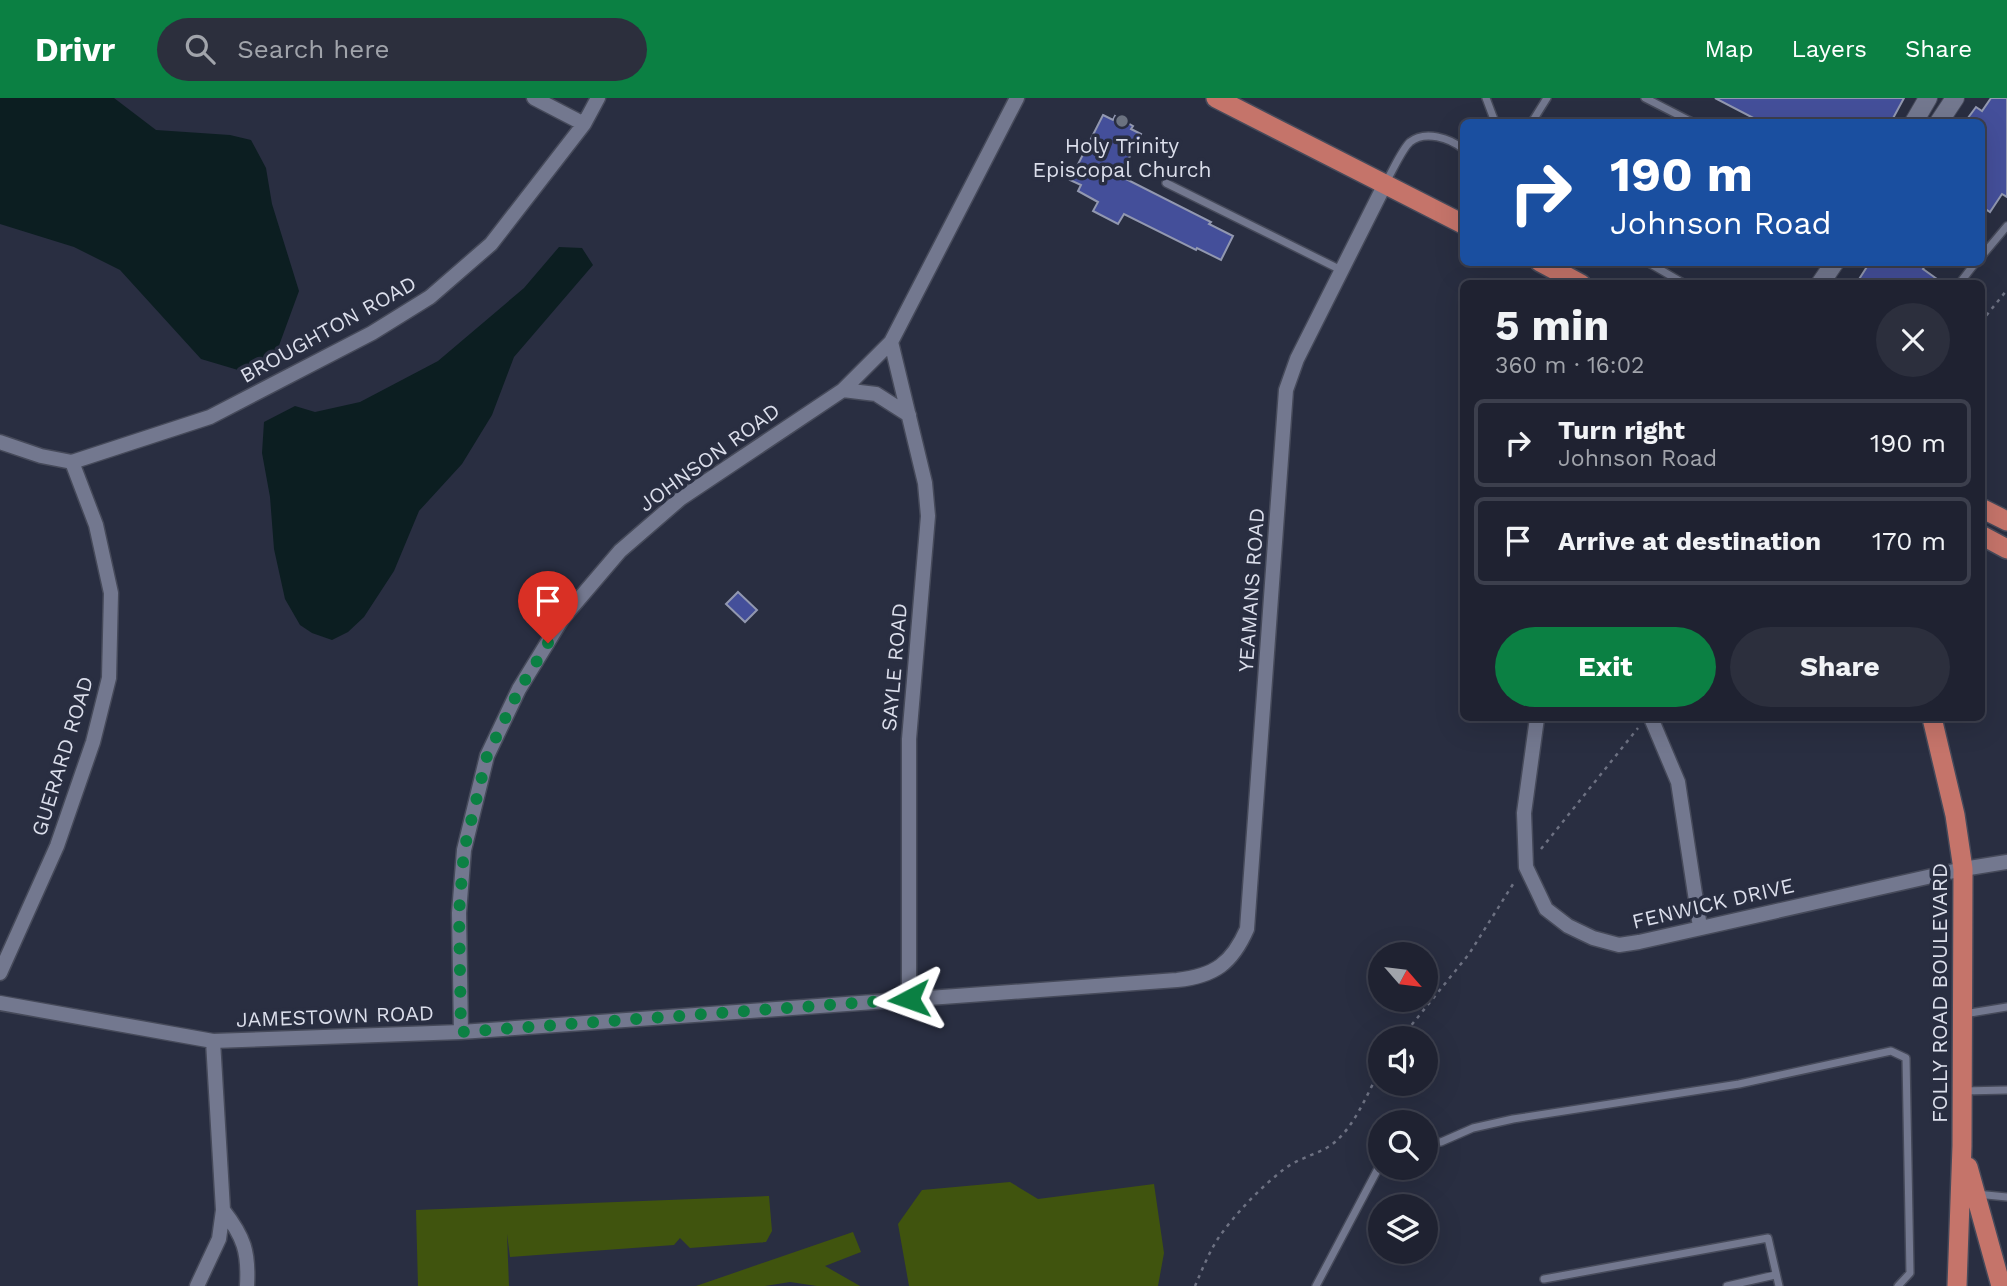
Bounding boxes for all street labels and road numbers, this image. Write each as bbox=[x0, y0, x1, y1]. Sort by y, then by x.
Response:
street label: BROUGHTON ROAD bbox=[236, 270, 420, 388]
street label: JOHNSON ROAD bbox=[634, 397, 784, 517]
street label: YEAMANS ROAD bbox=[1233, 507, 1269, 673]
street label: SAYLE ROAD bbox=[876, 602, 912, 732]
street label: GUERARD ROAD bbox=[26, 673, 98, 839]
street label: FOLLY ROAD BOULEVARD bbox=[1927, 863, 1952, 1123]
street label: FENWICK DRIVE bbox=[1630, 872, 1796, 934]
street label: JAMESTOWN ROAD bbox=[236, 1000, 434, 1032]

